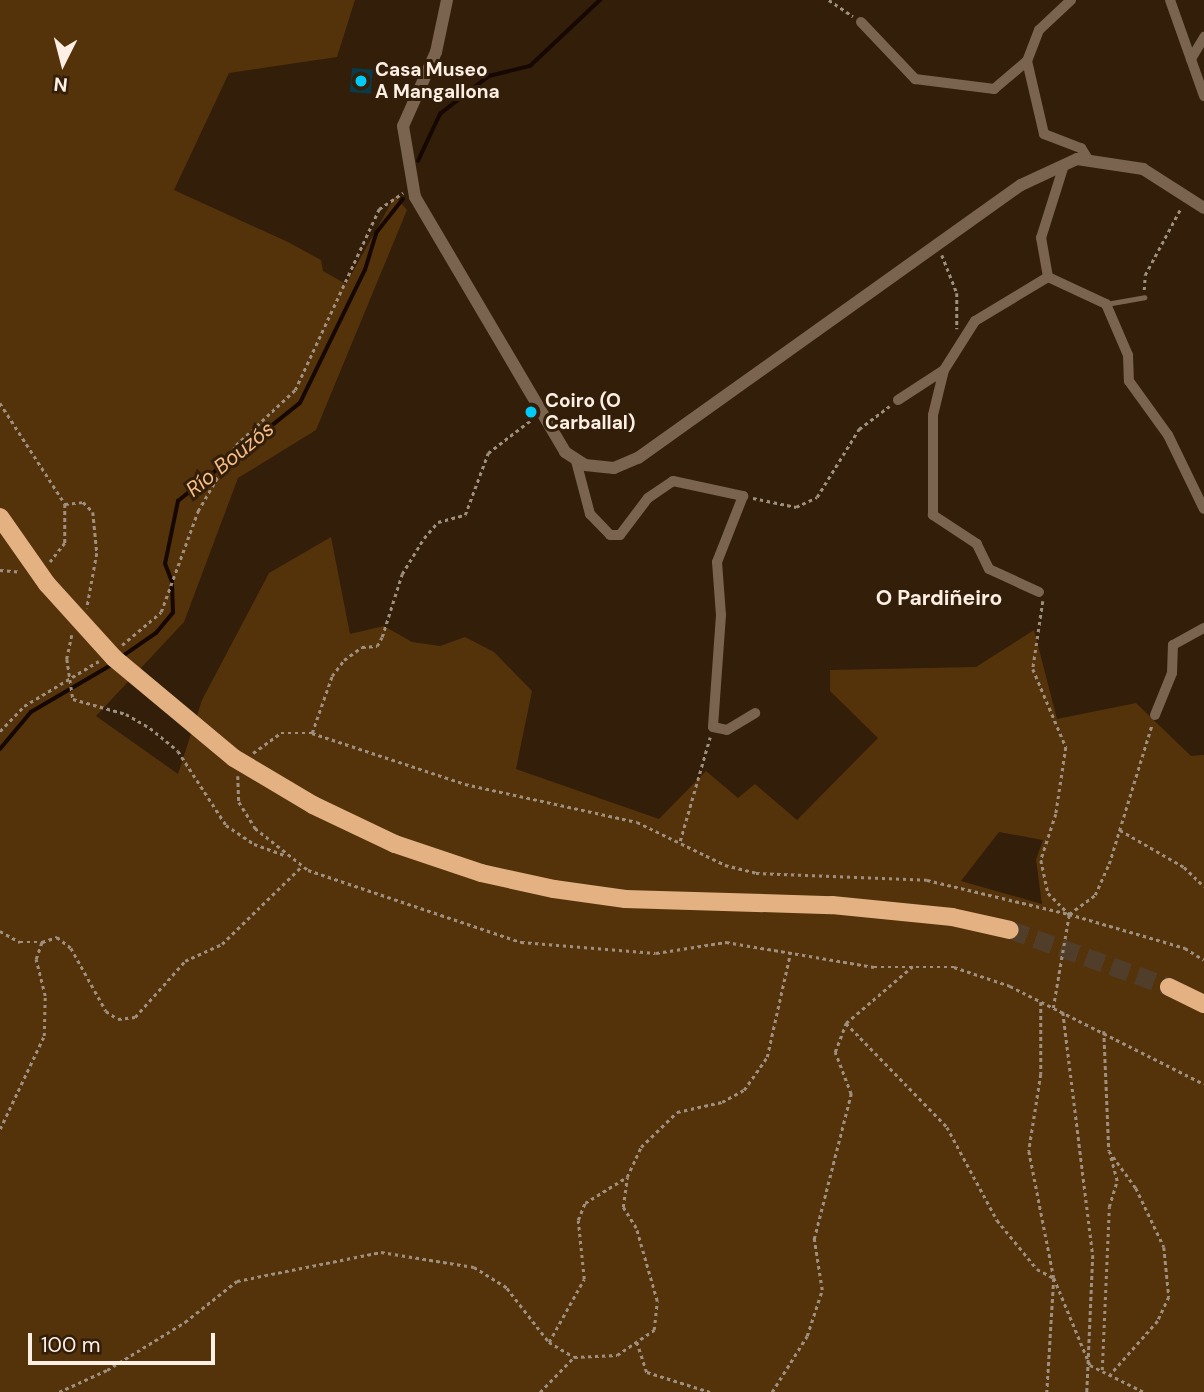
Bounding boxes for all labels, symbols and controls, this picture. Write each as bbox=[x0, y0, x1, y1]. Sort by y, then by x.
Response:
north arrow bbox=[28, 28, 98, 98]
place label: Casa Museo A Mangallona bbox=[375, 59, 500, 103]
text: N bbox=[53, 71, 69, 98]
marker: Casa Museo A Mangallona bbox=[353, 73, 369, 89]
place label: Coiro (O Carballal) bbox=[545, 390, 636, 434]
marker: Coiro (O Carballal) bbox=[523, 404, 539, 420]
water label: Río Bouzós bbox=[181, 416, 279, 502]
district label: O Pardiñeiro bbox=[876, 585, 1002, 611]
scale bar bbox=[32, 1318, 219, 1362]
text: 100 m bbox=[41, 1331, 101, 1359]

